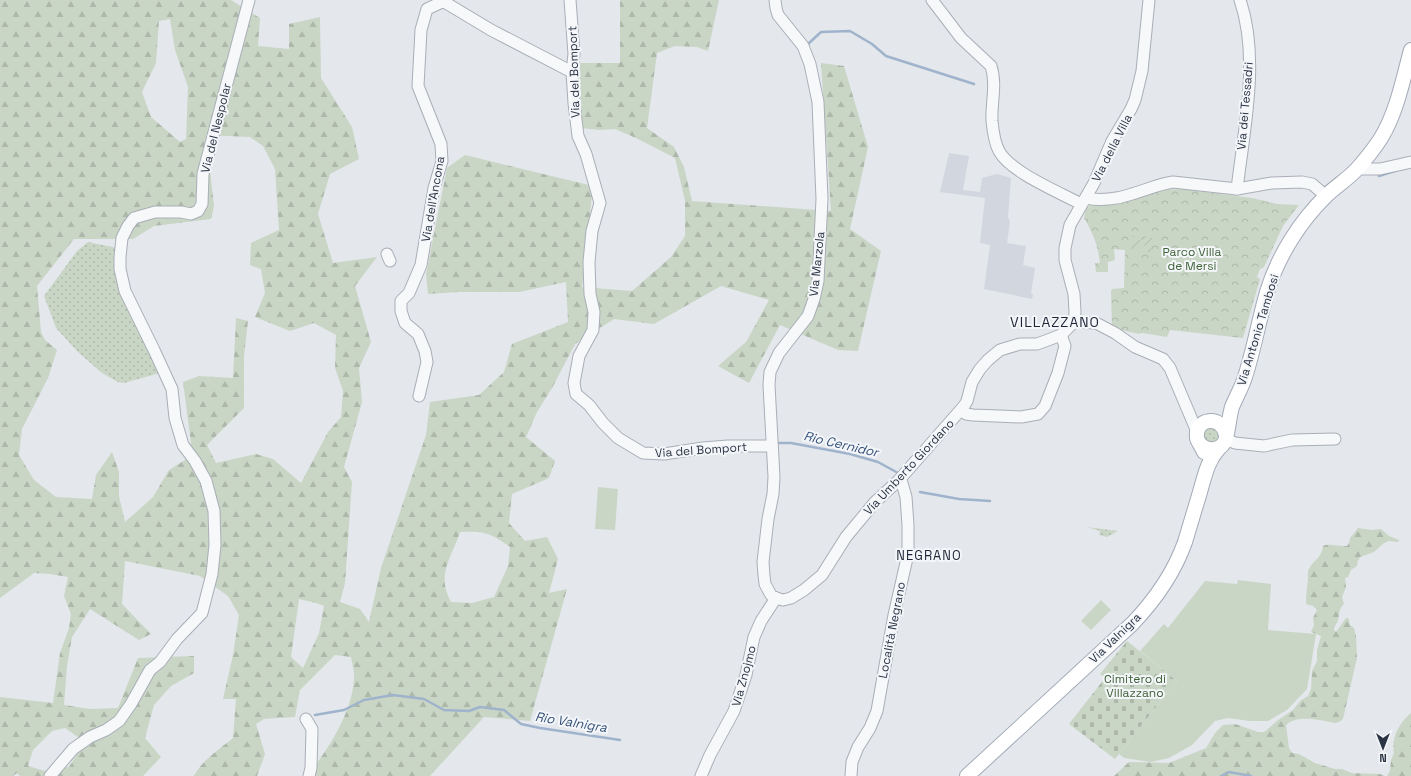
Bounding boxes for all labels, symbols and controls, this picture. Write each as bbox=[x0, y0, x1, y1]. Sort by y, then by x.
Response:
street label: Via del Bomport bbox=[564, 26, 584, 118]
street label: Via dei Tessadri bbox=[1233, 61, 1257, 151]
street label: Via del Nespolar bbox=[197, 81, 235, 175]
street label: Via della Villa bbox=[1088, 111, 1136, 185]
street label: Via dell'Ancona bbox=[418, 155, 448, 243]
street label: Via Marzola bbox=[806, 231, 828, 297]
park label: Parco Villa de Mersi bbox=[1163, 244, 1222, 274]
street label: Via Antonio Tambosi bbox=[1233, 272, 1283, 388]
district label: VILLAZZANO bbox=[1010, 313, 1100, 331]
street label: Via Umberto Giordano bbox=[860, 416, 958, 518]
water label: Rio Cernidor bbox=[802, 427, 882, 461]
street label: Via del Bomport bbox=[655, 439, 747, 461]
district label: NEGRANO bbox=[896, 547, 962, 564]
street label: Località Negrano bbox=[875, 580, 909, 680]
street label: Via Valnigra bbox=[1086, 609, 1144, 667]
street label: Via Znojmo bbox=[728, 644, 760, 708]
park label: Cimitero di Villazzano bbox=[1104, 671, 1166, 701]
water label: Rio Valnigra bbox=[534, 708, 609, 736]
north arrow bbox=[1363, 728, 1403, 768]
text: N bbox=[1379, 751, 1387, 765]

